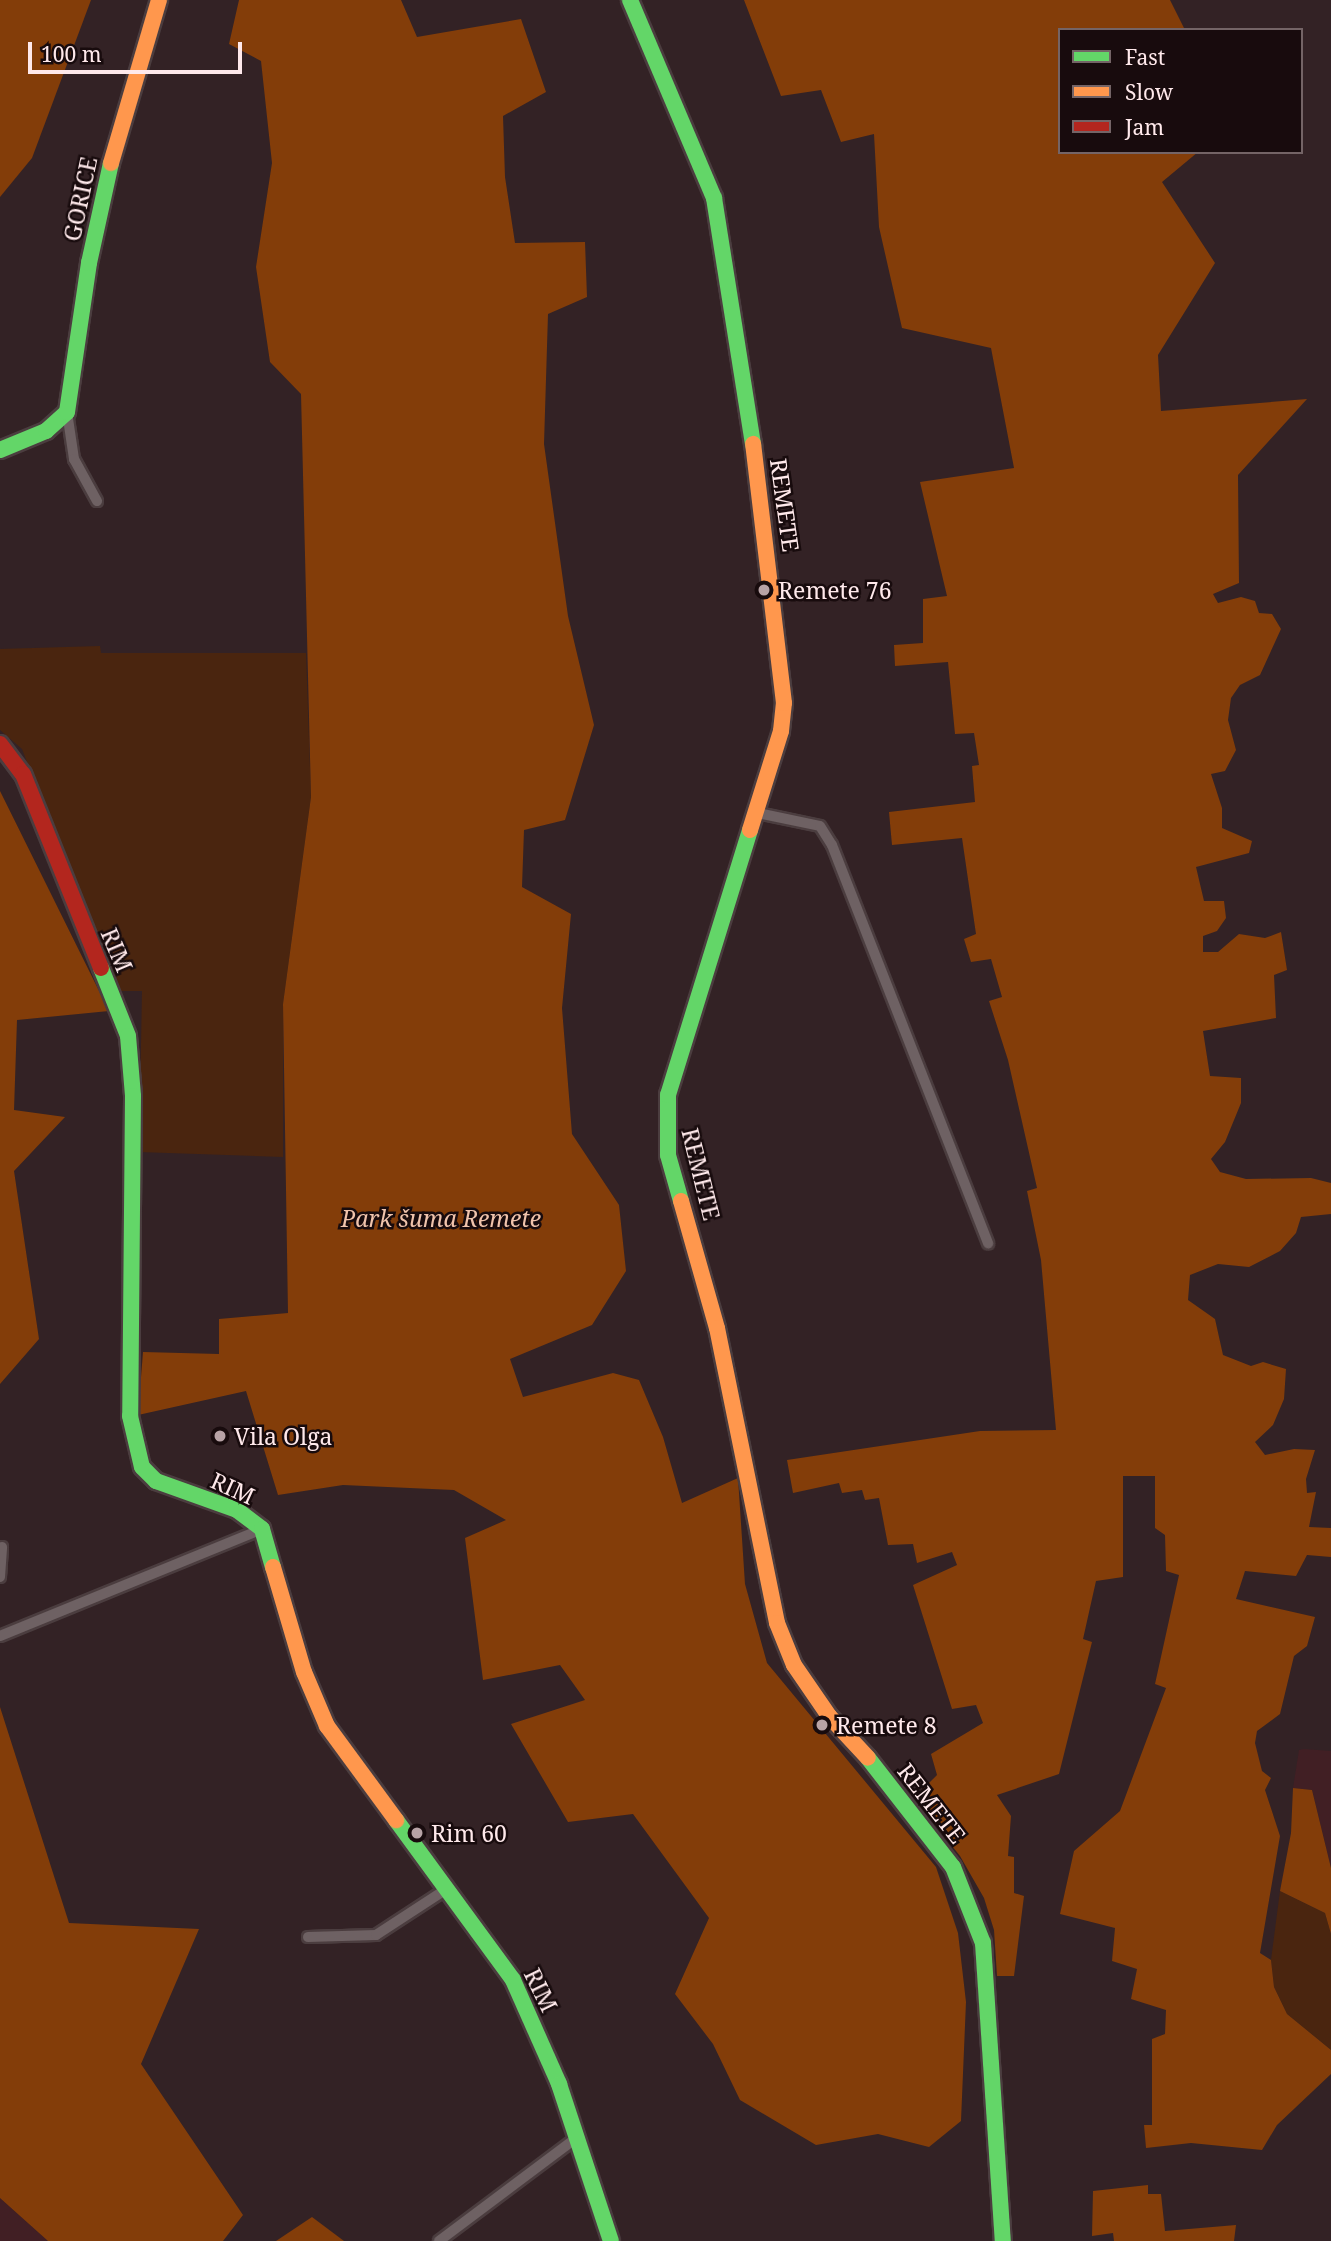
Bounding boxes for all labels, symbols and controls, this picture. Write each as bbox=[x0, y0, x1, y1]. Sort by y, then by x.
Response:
scale bar bbox=[32, 28, 245, 72]
legend bbox=[1058, 28, 1303, 154]
text: 100 m bbox=[41, 40, 102, 68]
text: Fast bbox=[1125, 43, 1165, 71]
text: Slow bbox=[1125, 78, 1173, 106]
text: Jam bbox=[1125, 113, 1164, 141]
street label: GORICE bbox=[58, 154, 102, 244]
street label: REMETE bbox=[765, 457, 805, 553]
place label: Remete 76 bbox=[778, 576, 892, 604]
marker: Remete 76 bbox=[756, 582, 772, 598]
street label: RIM bbox=[95, 924, 139, 976]
street label: REMETE bbox=[676, 1125, 726, 1223]
park label: Park šuma Remete bbox=[341, 1204, 541, 1232]
place label: Vila Olga bbox=[234, 1422, 332, 1450]
marker: Vila Olga bbox=[212, 1428, 228, 1444]
street label: RIM bbox=[207, 1466, 259, 1510]
place label: Remete 8 bbox=[836, 1711, 937, 1739]
marker: Remete 8 bbox=[814, 1717, 830, 1733]
street label: REMETE bbox=[892, 1758, 972, 1848]
place label: Rim 60 bbox=[431, 1819, 507, 1847]
marker: Rim 60 bbox=[409, 1825, 425, 1841]
street label: RIM bbox=[519, 1964, 563, 2016]

